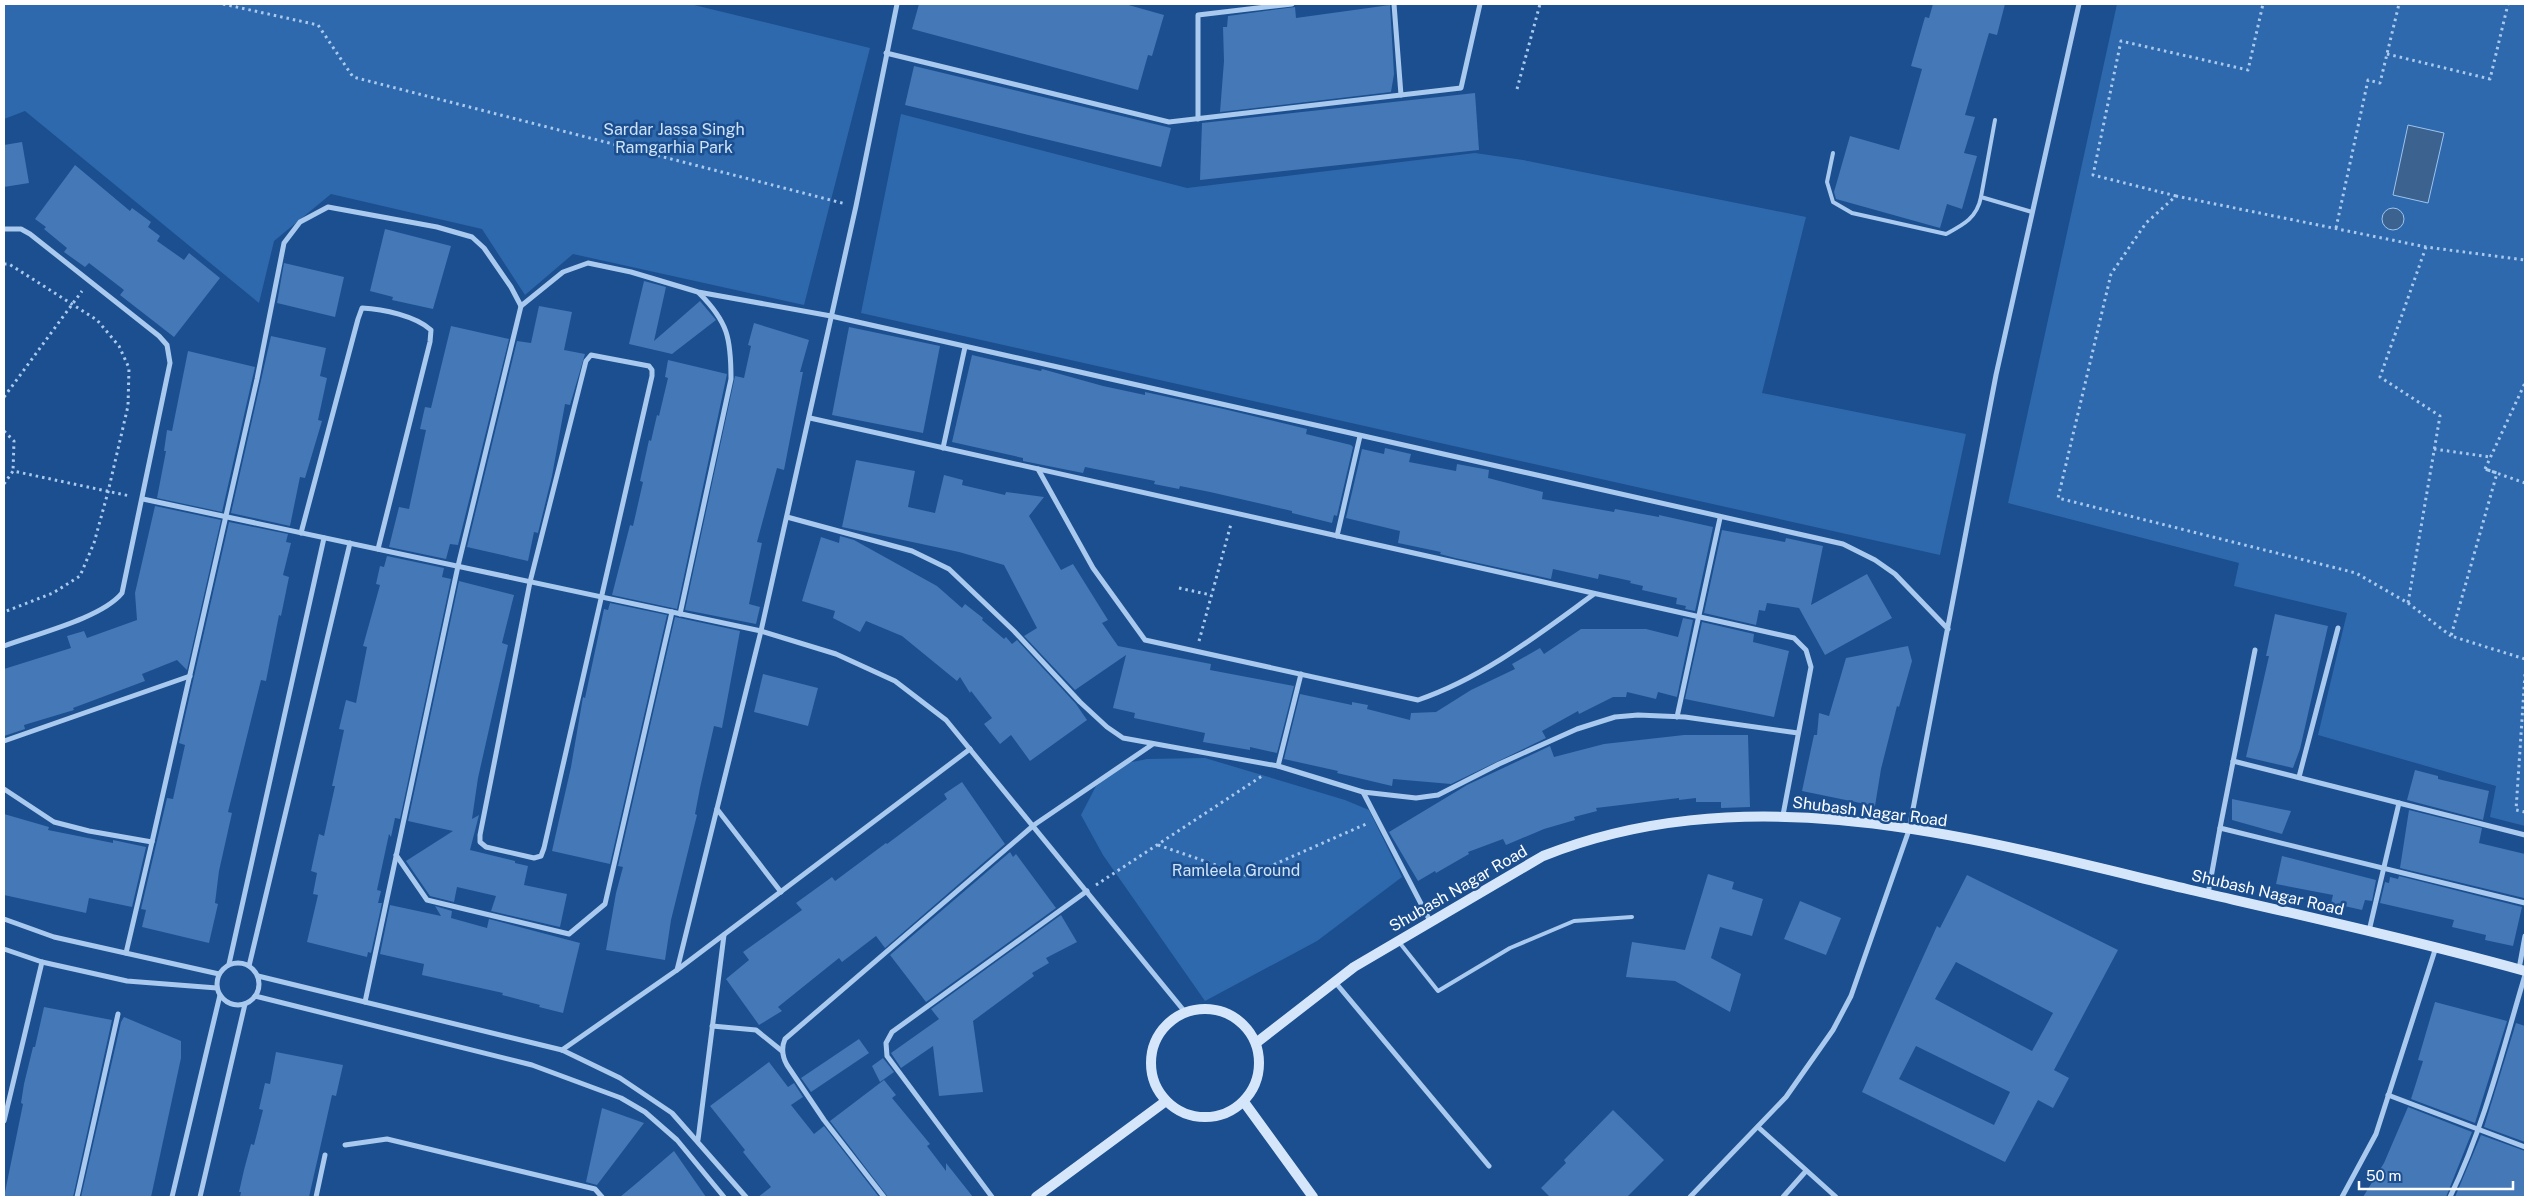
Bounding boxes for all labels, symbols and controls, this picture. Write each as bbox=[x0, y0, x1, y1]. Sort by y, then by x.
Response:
park label: Sardar Jassa Singh Ramgarhia Park bbox=[603, 120, 745, 157]
street label: Shubash Nagar Road bbox=[1791, 793, 1949, 830]
street label: Shubash Nagar Road bbox=[1386, 841, 1531, 936]
park label: Ramleela Ground bbox=[1172, 861, 1300, 880]
street label: Shubash Nagar Road bbox=[2190, 866, 2346, 919]
scale bar bbox=[2359, 1158, 2513, 1190]
text: 50 m bbox=[2366, 1167, 2401, 1184]

